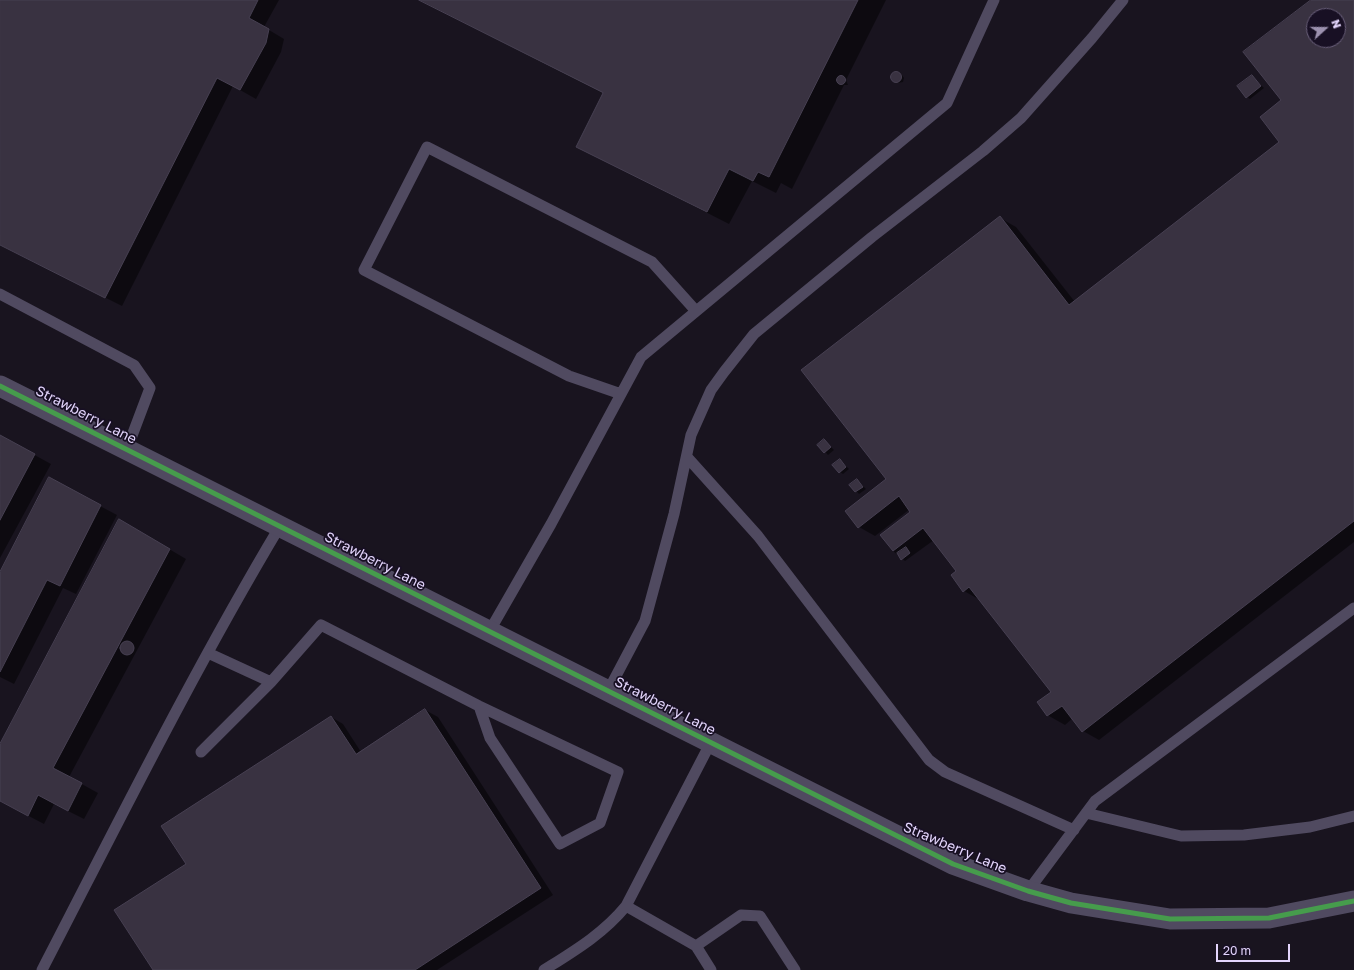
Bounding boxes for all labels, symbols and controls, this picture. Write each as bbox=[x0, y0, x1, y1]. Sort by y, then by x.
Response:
north arrow bbox=[1306, 8, 1346, 48]
text: N bbox=[1329, 18, 1344, 30]
street label: Strawberry Lane bbox=[33, 382, 139, 448]
street label: Strawberry Lane bbox=[322, 528, 428, 594]
street label: Strawberry Lane bbox=[612, 673, 718, 739]
street label: Strawberry Lane bbox=[901, 819, 1009, 877]
scale bar bbox=[1218, 936, 1292, 962]
text: 20 m bbox=[1223, 943, 1251, 958]

